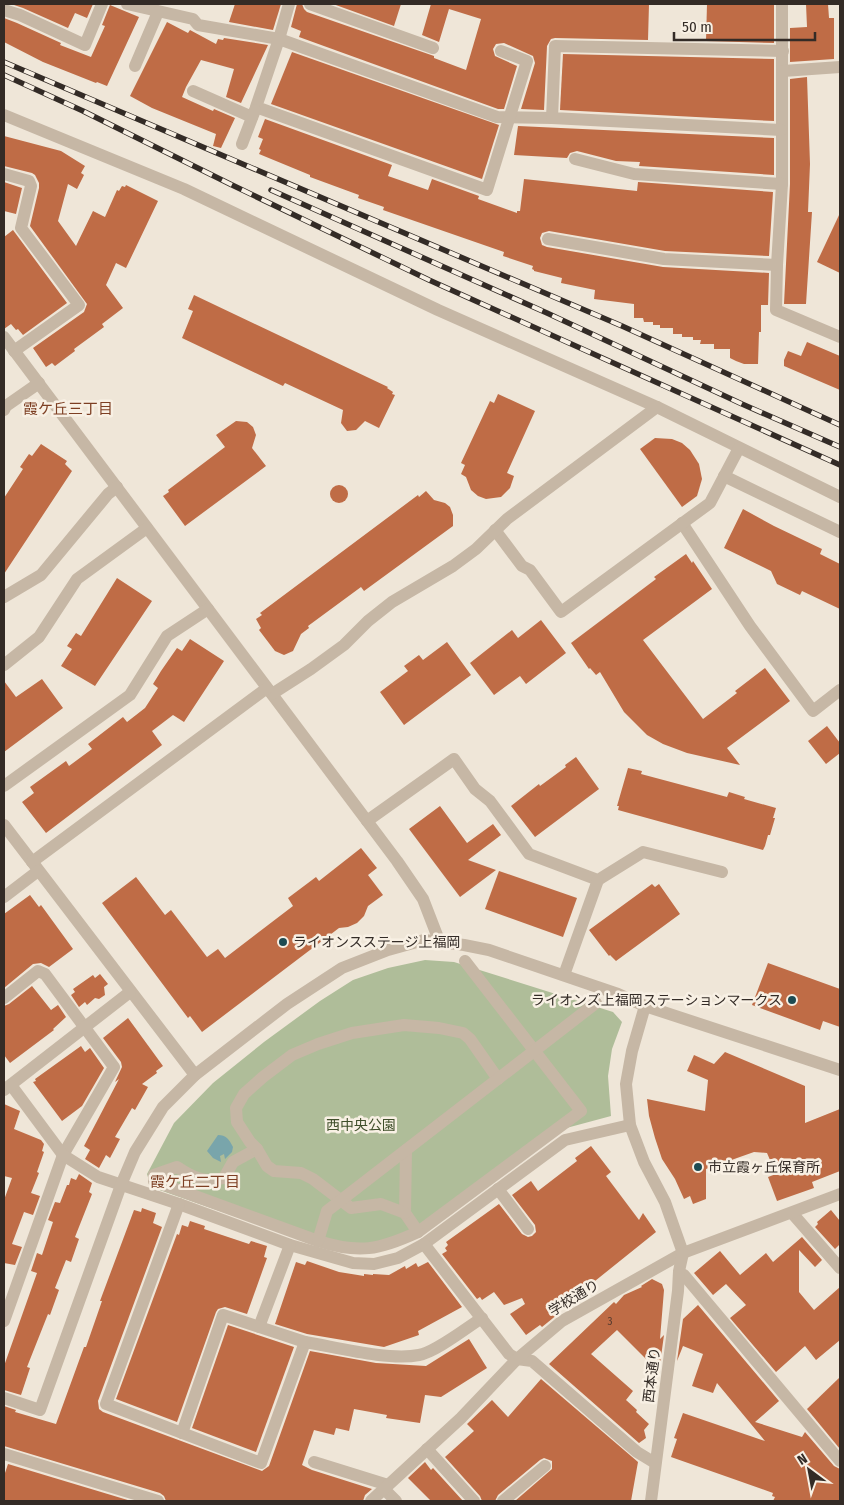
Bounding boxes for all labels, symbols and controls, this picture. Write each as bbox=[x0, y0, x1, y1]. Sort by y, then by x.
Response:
scale bar bbox=[674, 10, 815, 42]
text: 50 m bbox=[682, 18, 712, 36]
district label: 霞ケ丘三丁目 bbox=[23, 400, 113, 418]
place label: ライオンスステージ上福岡 bbox=[293, 934, 460, 951]
marker: ライオンスステージ上福岡 bbox=[277, 936, 289, 948]
place label: ライオンズ上福岡ステーションマークス bbox=[531, 992, 782, 1009]
marker: ライオンズ上福岡ステーションマークス bbox=[786, 994, 798, 1006]
park label: 西中央公園 bbox=[326, 1117, 396, 1134]
place label: 市立霞ヶ丘保育所 bbox=[708, 1159, 820, 1176]
marker: 市立霞ヶ丘保育所 bbox=[692, 1161, 704, 1173]
district label: 霞ケ丘二丁目 bbox=[150, 1173, 240, 1191]
street label: 学校通り bbox=[546, 1276, 602, 1320]
house number: 3 bbox=[608, 1315, 613, 1328]
street label: 西本通り bbox=[640, 1346, 664, 1404]
north arrow bbox=[784, 1445, 834, 1495]
text: N bbox=[794, 1450, 810, 1469]

